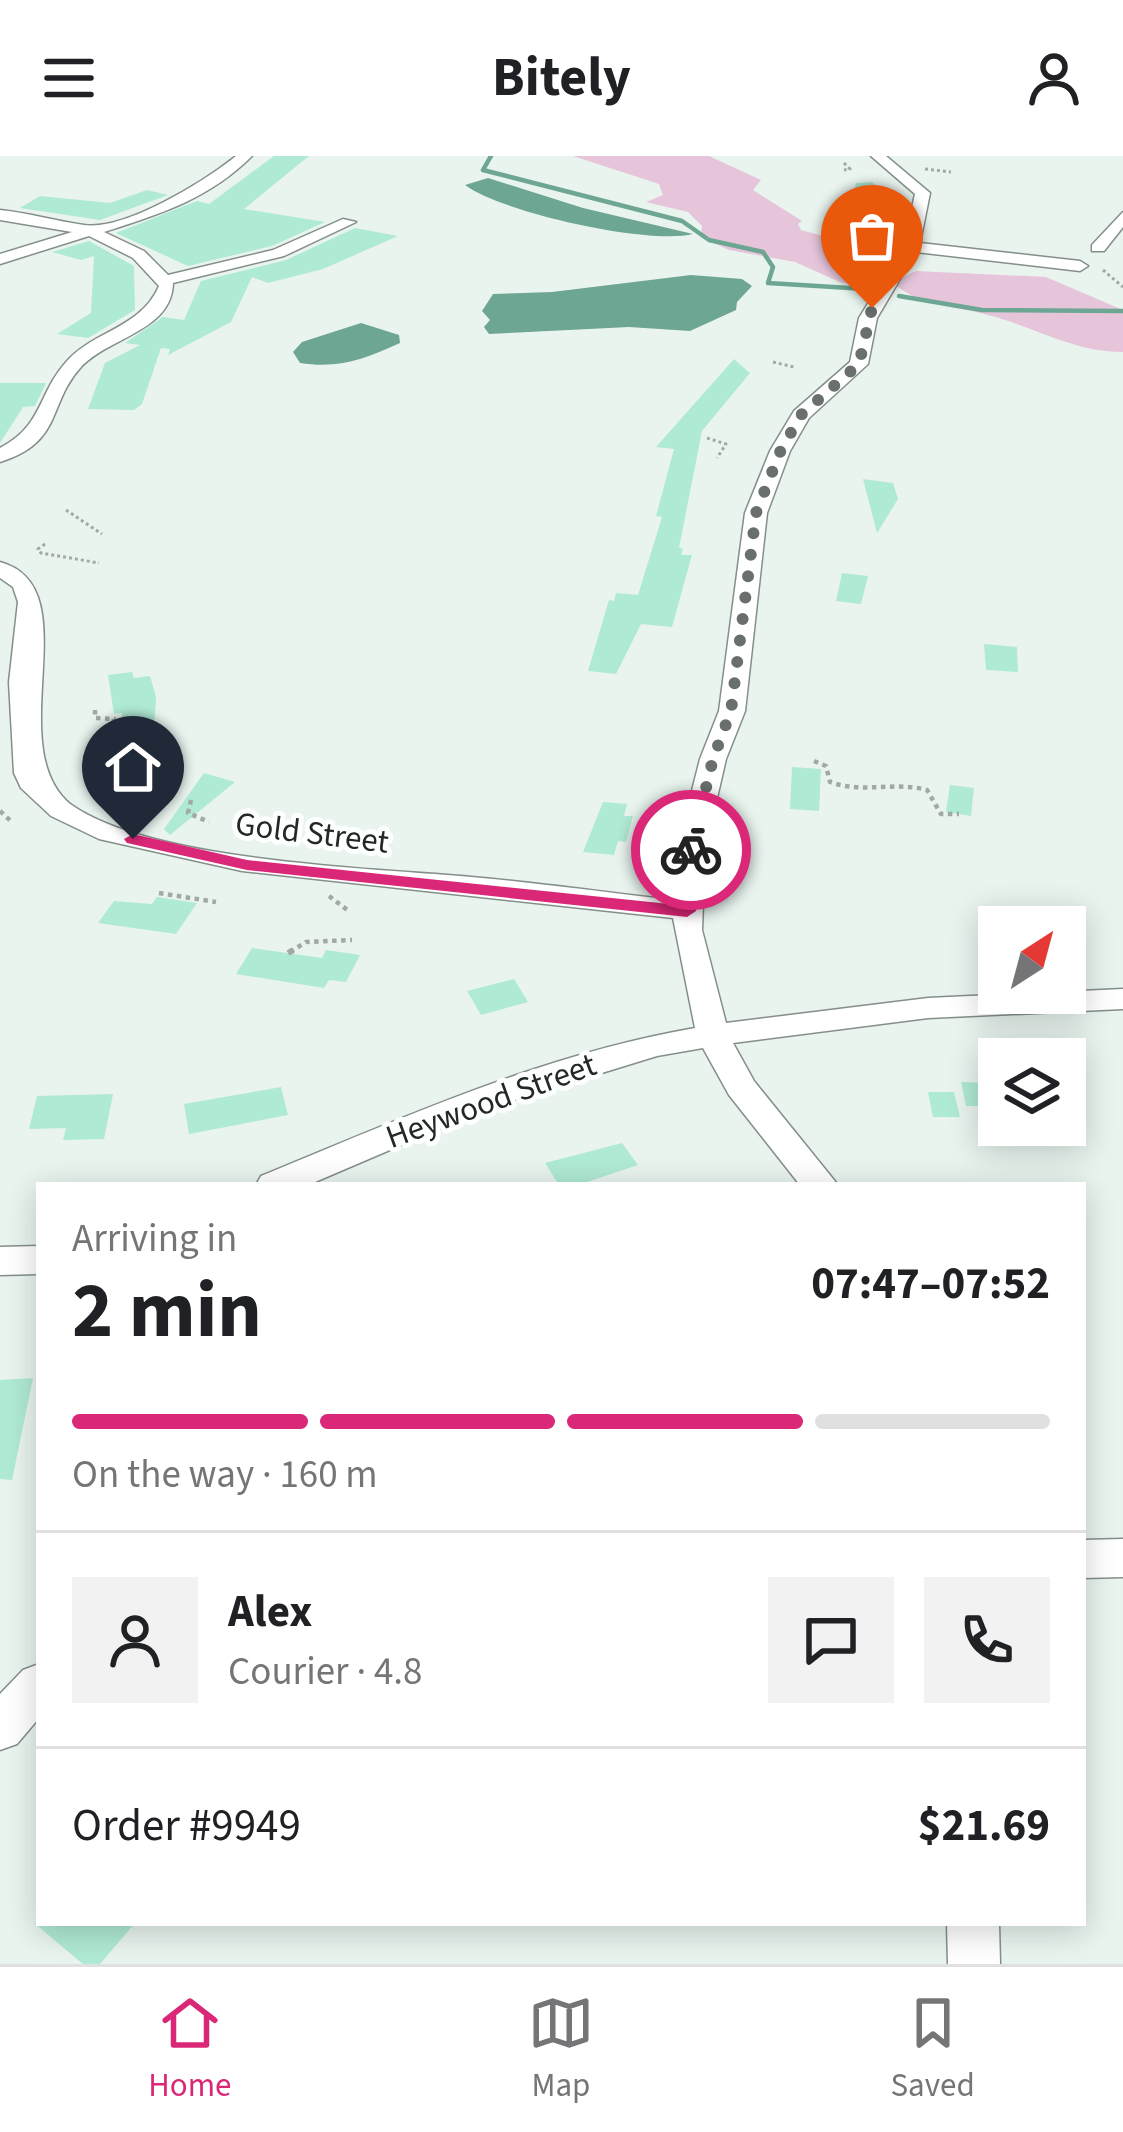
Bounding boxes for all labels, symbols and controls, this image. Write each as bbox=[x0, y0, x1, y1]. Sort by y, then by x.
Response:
text: Bitely bbox=[492, 40, 631, 117]
icon: menu bbox=[36, 45, 102, 111]
icon: person bbox=[1021, 45, 1087, 111]
pin bbox=[821, 185, 923, 308]
icon: bag bbox=[839, 203, 905, 269]
pin bbox=[82, 716, 184, 839]
icon: home bbox=[100, 734, 166, 800]
courier bbox=[631, 790, 751, 910]
street label: Gold Street bbox=[233, 800, 391, 866]
icon: bike bbox=[658, 817, 724, 883]
north arrow bbox=[978, 906, 1086, 1014]
map controls bbox=[978, 906, 1086, 1146]
button: layers bbox=[978, 1038, 1086, 1146]
street label: Heywood Street bbox=[379, 1041, 603, 1161]
text: Arriving in bbox=[72, 1211, 237, 1267]
text: 07:47–07:52 bbox=[811, 1252, 1050, 1316]
text: 2 min bbox=[72, 1256, 262, 1367]
text: On the way · 160 m bbox=[72, 1447, 378, 1503]
button: person bbox=[72, 1577, 198, 1703]
button: chat bbox=[768, 1577, 894, 1703]
button: phone bbox=[924, 1577, 1050, 1703]
text: Alex bbox=[228, 1580, 312, 1644]
text: Courier · 4.8 bbox=[228, 1644, 422, 1700]
text: Order #9949 bbox=[72, 1794, 301, 1858]
text: $21.69 bbox=[918, 1794, 1050, 1858]
tab: Home bbox=[148, 1990, 231, 2109]
tab: Map bbox=[528, 1990, 594, 2109]
tab: Saved bbox=[890, 1990, 975, 2109]

